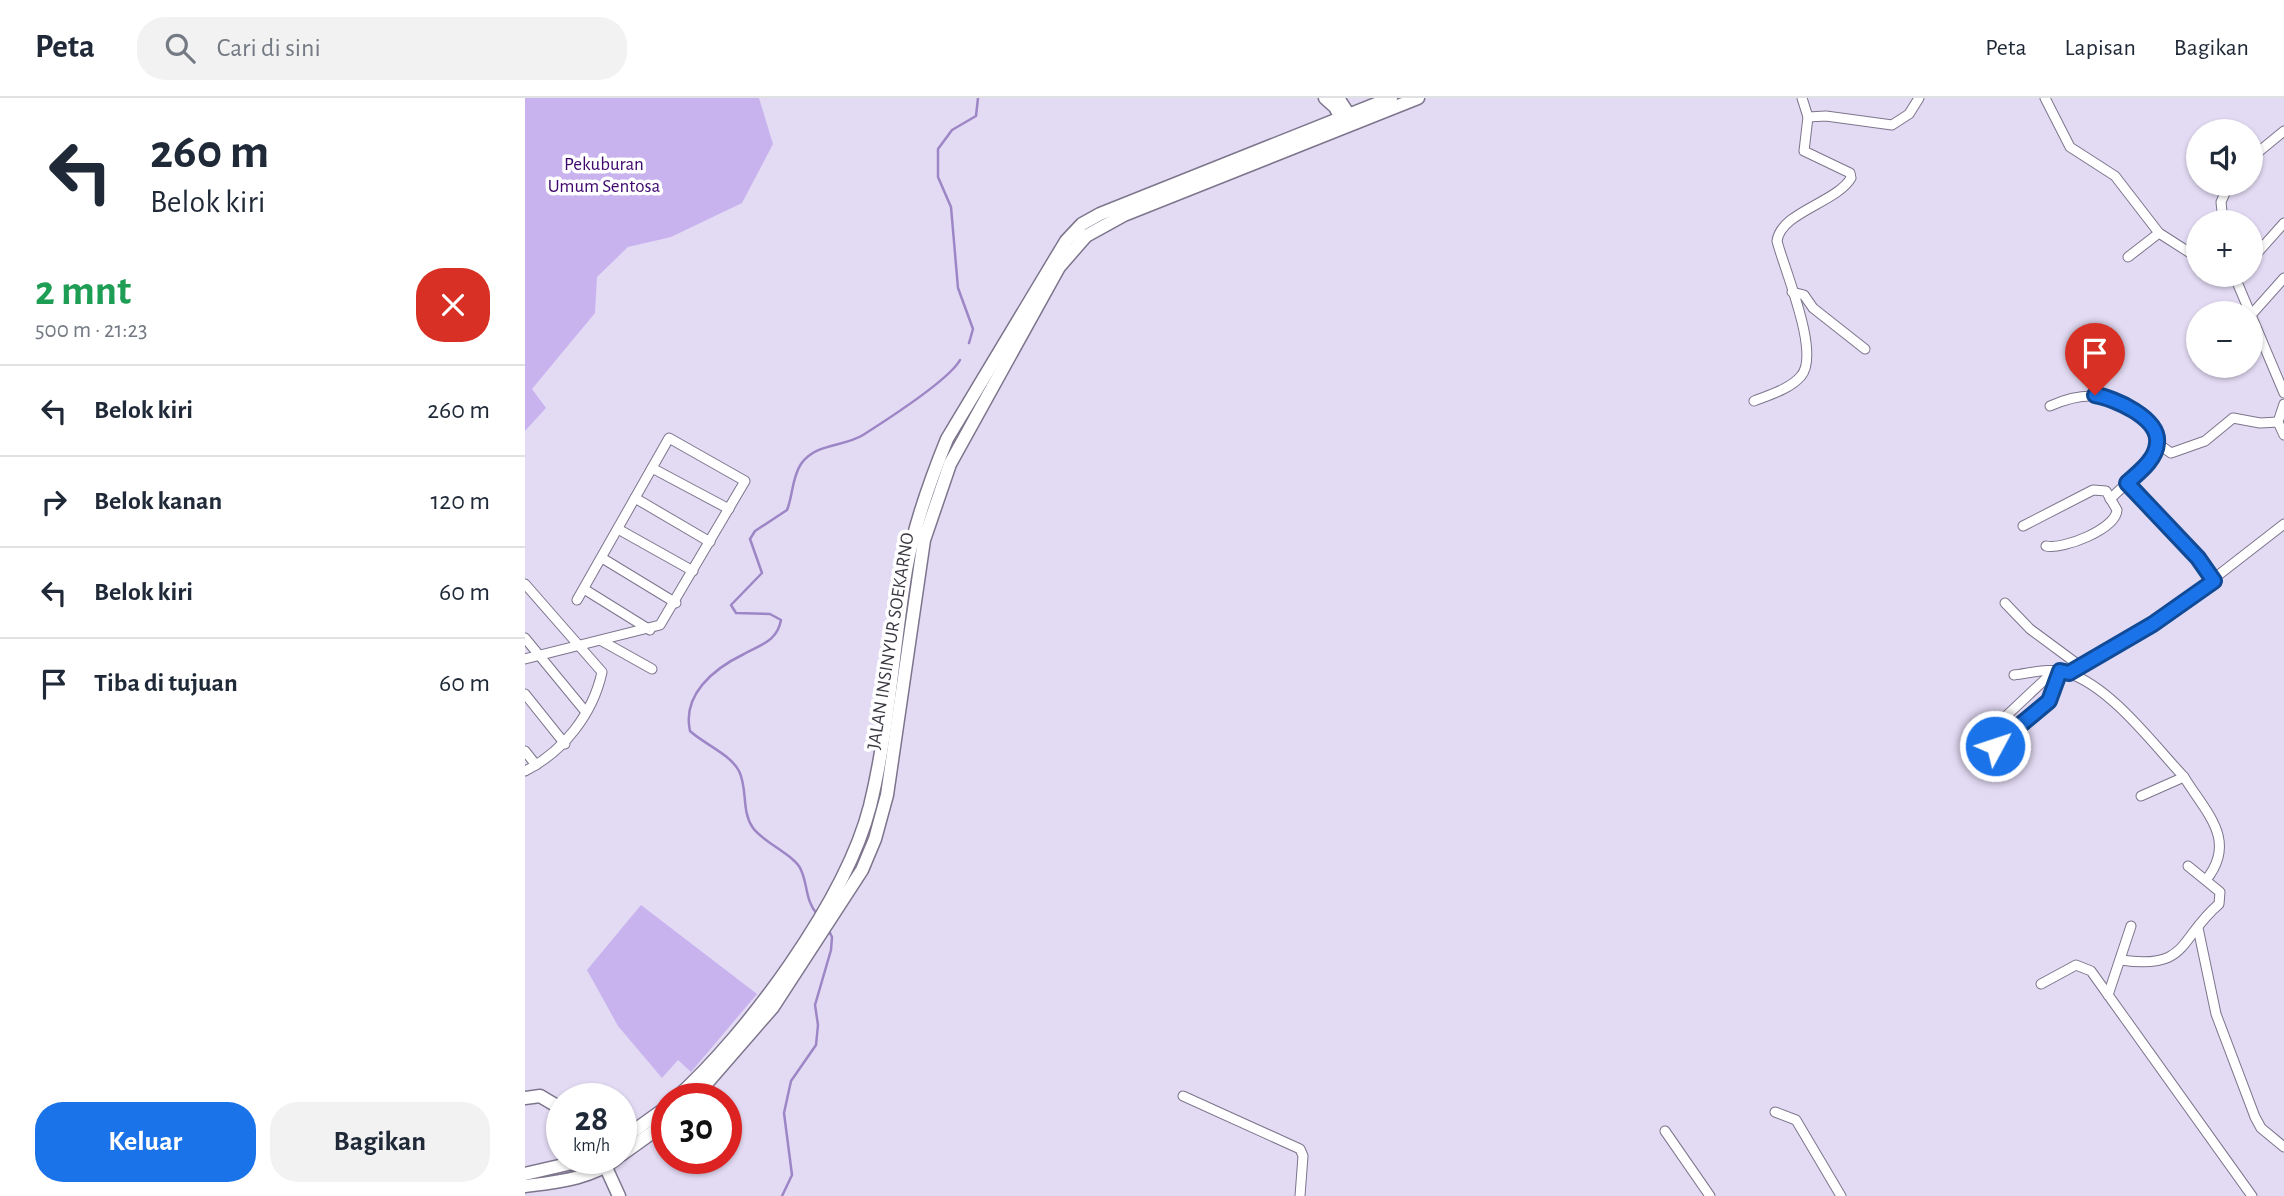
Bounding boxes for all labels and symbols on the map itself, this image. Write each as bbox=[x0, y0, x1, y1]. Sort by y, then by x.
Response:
park label: Pekuburan Umum Sentosa bbox=[548, 155, 661, 196]
pin bbox=[2065, 323, 2125, 395]
street label: JALAN INSINYUR SOEKARNO bbox=[864, 531, 918, 751]
position arrow bbox=[1958, 709, 2032, 783]
speed limit sign: 30 bbox=[651, 1083, 742, 1174]

